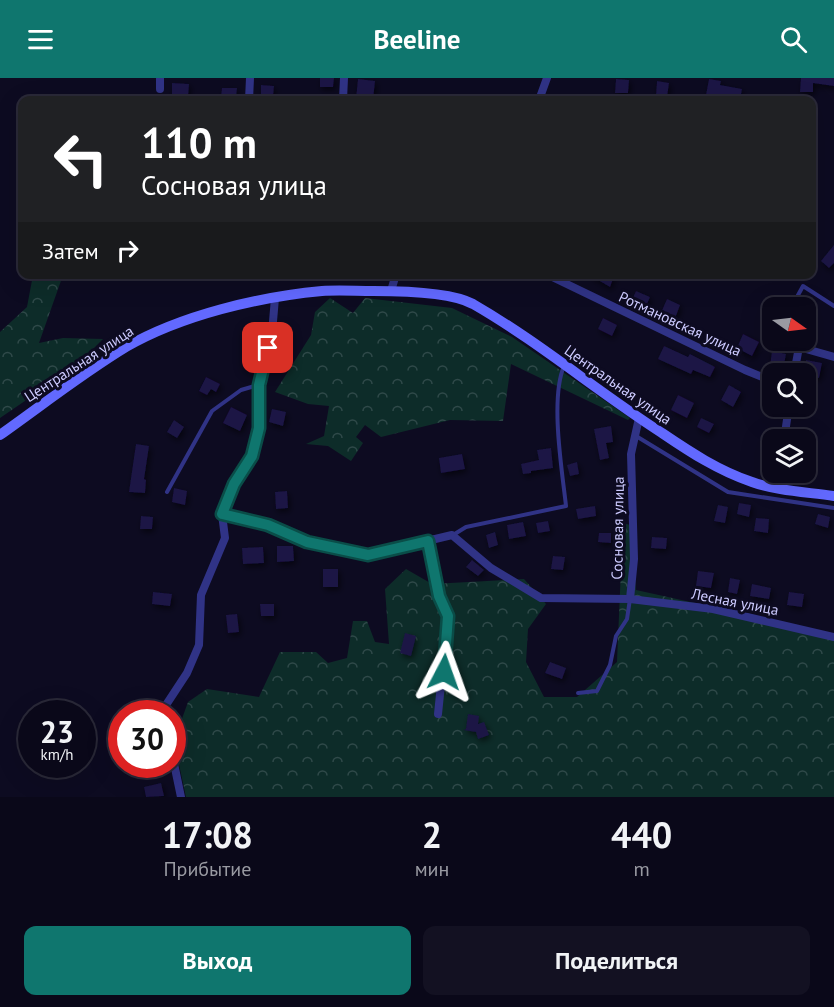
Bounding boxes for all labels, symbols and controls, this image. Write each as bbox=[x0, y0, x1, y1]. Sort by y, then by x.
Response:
text: Beeline bbox=[374, 22, 460, 56]
icon: menu bbox=[24, 23, 57, 56]
icon: search bbox=[777, 23, 810, 56]
text: 110 m bbox=[141, 115, 257, 170]
icon: left bbox=[42, 120, 120, 198]
text: Сосновая улица bbox=[141, 168, 327, 202]
icon: right bbox=[111, 234, 144, 267]
text: Затем bbox=[42, 237, 99, 265]
street label: Ротмановская улица bbox=[616, 287, 745, 360]
north arrow bbox=[762, 297, 816, 351]
map controls bbox=[762, 297, 816, 483]
street label: Центральная улица bbox=[20, 321, 137, 406]
pin bbox=[242, 322, 293, 373]
icon: arrive bbox=[251, 331, 284, 364]
street label: Центральная улица bbox=[561, 341, 676, 429]
button: search bbox=[762, 363, 816, 417]
button: layers bbox=[762, 429, 816, 483]
street label: Сосновая улица bbox=[607, 476, 628, 580]
street label: Лесная улица bbox=[689, 584, 780, 619]
position arrow bbox=[412, 640, 476, 704]
speed limit sign: 30 bbox=[108, 700, 186, 778]
text: 23 bbox=[40, 712, 74, 751]
text: km/h bbox=[41, 745, 73, 764]
text: 17:08 bbox=[162, 811, 253, 858]
text: 2 bbox=[422, 811, 442, 858]
text: 440 bbox=[611, 811, 672, 858]
text: Прибытие bbox=[163, 856, 251, 882]
text: мин bbox=[415, 856, 449, 882]
text: m bbox=[634, 856, 650, 882]
button: Выход bbox=[24, 926, 411, 995]
button: Поделиться bbox=[423, 926, 810, 995]

